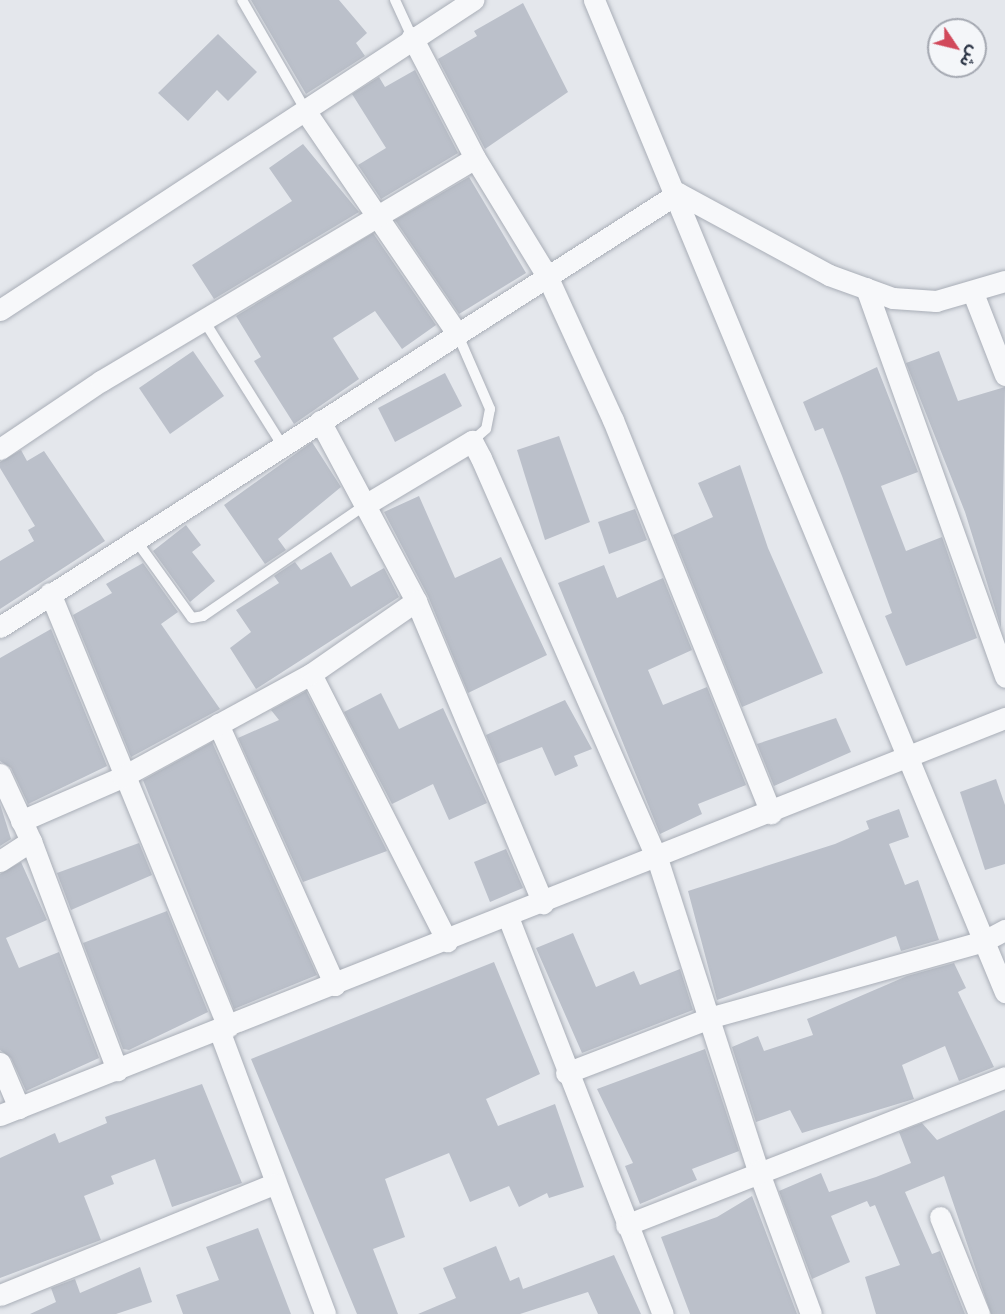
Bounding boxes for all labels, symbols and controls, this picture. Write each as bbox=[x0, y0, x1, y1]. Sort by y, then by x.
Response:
north arrow bbox=[927, 18, 987, 78]
text: ش bbox=[956, 43, 985, 72]

